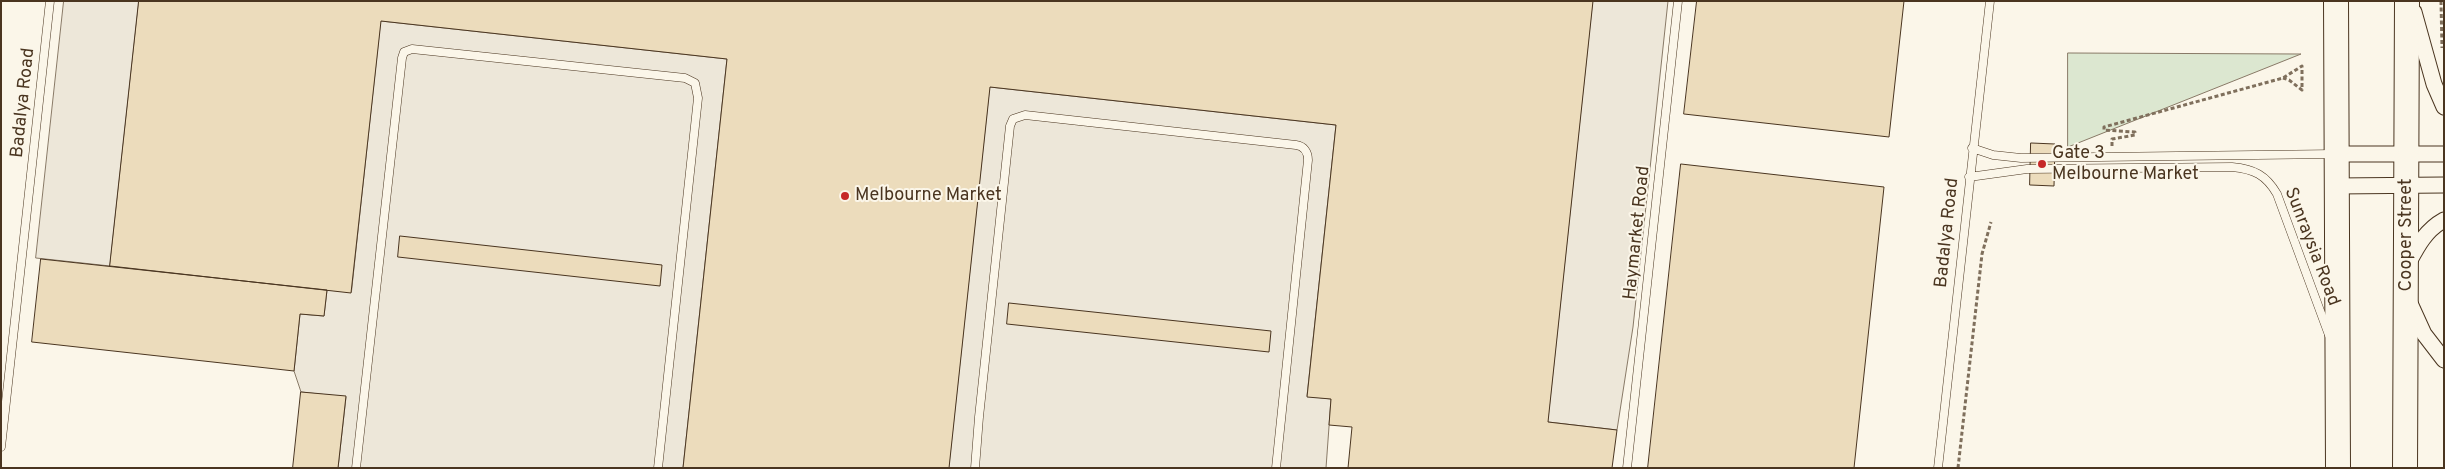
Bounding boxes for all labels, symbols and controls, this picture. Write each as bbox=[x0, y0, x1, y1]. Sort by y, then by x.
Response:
street label: Badalya Road bbox=[7, 47, 41, 159]
place label: Gate 3 Melbourne Market bbox=[2052, 143, 2199, 186]
marker: Gate 3 Melbourne Market bbox=[2036, 158, 2048, 170]
street label: Haymarket Road bbox=[1620, 165, 1656, 301]
street label: Badalya Road bbox=[1931, 177, 1965, 289]
street label: Cooper Street bbox=[2396, 178, 2418, 292]
place label: Melbourne Market bbox=[855, 185, 1002, 207]
street label: Sunraysia Road bbox=[2279, 185, 2343, 309]
marker: Melbourne Market bbox=[839, 190, 851, 202]

